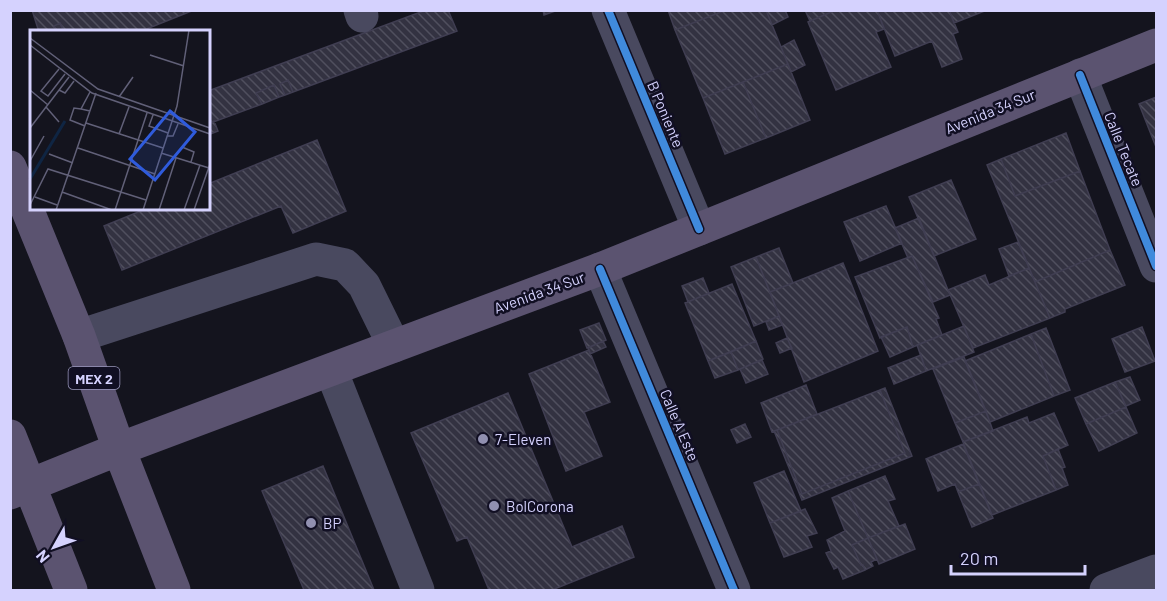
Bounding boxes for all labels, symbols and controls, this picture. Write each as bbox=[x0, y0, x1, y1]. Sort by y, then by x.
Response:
inset map bbox=[30, 30, 210, 210]
street label: B Poniente bbox=[644, 78, 688, 150]
street label: Avenida 34 Sur bbox=[942, 85, 1038, 137]
street label: Calle Tecate bbox=[1101, 109, 1147, 189]
street label: Avenida 34 Sur bbox=[491, 267, 587, 317]
road number: MEX 2 bbox=[68, 367, 119, 389]
street label: Calle A Este bbox=[657, 386, 703, 464]
place label: 7-Eleven bbox=[495, 430, 551, 448]
marker: 7-Eleven bbox=[476, 432, 490, 446]
place label: BolCorona bbox=[506, 497, 574, 515]
marker: BolCorona bbox=[487, 499, 501, 513]
place label: BP bbox=[323, 514, 341, 532]
marker: BP bbox=[304, 516, 318, 530]
north arrow bbox=[24, 517, 84, 577]
scale bar bbox=[951, 538, 1084, 576]
text: N bbox=[31, 547, 53, 567]
text: 20 m bbox=[960, 547, 998, 569]

